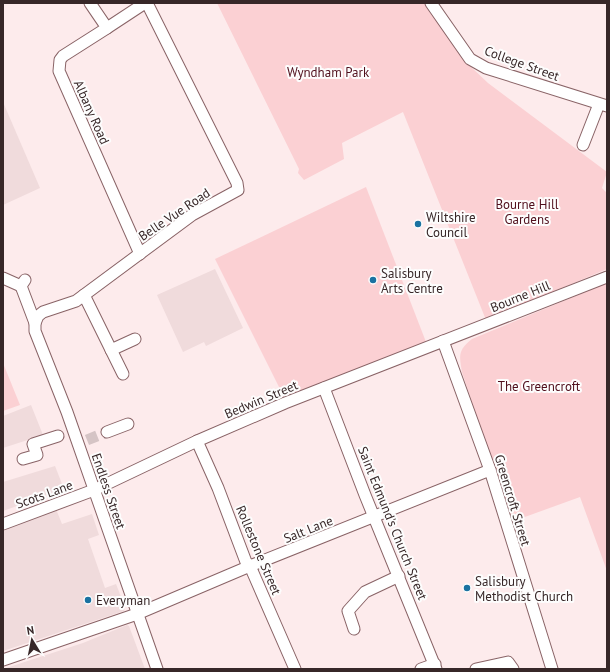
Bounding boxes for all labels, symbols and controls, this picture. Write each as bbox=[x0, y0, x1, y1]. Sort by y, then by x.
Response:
street label: College Street bbox=[482, 42, 562, 85]
park label: Wyndham Park bbox=[287, 64, 370, 81]
street label: Albany Road bbox=[70, 77, 113, 147]
street label: Belle Vue Road bbox=[135, 184, 213, 245]
park label: Bourne Hill Gardens bbox=[496, 196, 559, 228]
place label: Wiltshire Council bbox=[426, 209, 476, 241]
marker: Wiltshire Council bbox=[413, 219, 423, 229]
place label: Salisbury Arts Centre bbox=[381, 265, 443, 297]
marker: Salisbury Arts Centre bbox=[368, 275, 378, 285]
street label: Bourne Hill bbox=[488, 277, 553, 316]
street label: Bedwin Street bbox=[222, 376, 301, 423]
park label: The Greencroft bbox=[498, 378, 581, 395]
street label: Saint Edmund's Church Street bbox=[354, 444, 431, 603]
street label: Endless Street bbox=[88, 451, 130, 532]
street label: Greencroft Street bbox=[491, 452, 535, 548]
street label: Scots Lane bbox=[13, 476, 75, 513]
street label: Rollestone Street bbox=[232, 503, 285, 598]
street label: Salt Lane bbox=[281, 512, 335, 547]
place label: Salisbury Methodist Church bbox=[475, 573, 573, 605]
marker: Salisbury Methodist Church bbox=[462, 583, 472, 593]
place label: Everyman bbox=[96, 592, 150, 609]
marker: Everyman bbox=[83, 595, 93, 605]
north arrow bbox=[12, 620, 52, 660]
text: N bbox=[25, 623, 35, 638]

